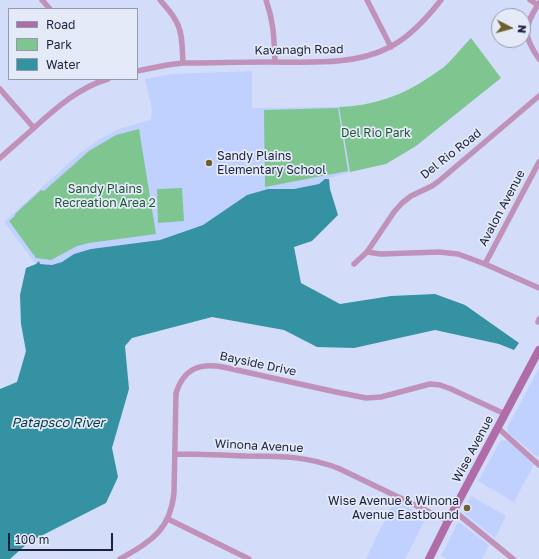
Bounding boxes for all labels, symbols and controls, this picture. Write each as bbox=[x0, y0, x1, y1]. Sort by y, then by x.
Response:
legend bbox=[8, 8, 138, 80]
north arrow bbox=[491, 8, 531, 48]
text: Road bbox=[46, 17, 75, 32]
text: N bbox=[516, 24, 529, 34]
text: Park bbox=[46, 37, 72, 52]
street label: Kavanagh Road bbox=[254, 42, 344, 58]
text: Water bbox=[46, 57, 80, 72]
park label: Del Rio Park bbox=[341, 126, 411, 140]
street label: Del Rio Road bbox=[418, 126, 484, 182]
place label: Sandy Plains Elementary School bbox=[217, 149, 326, 177]
marker: Sandy Plains Elementary School bbox=[204, 158, 214, 168]
street label: Avalon Avenue bbox=[476, 167, 528, 249]
park label: Sandy Plains Recreation Area 2 bbox=[54, 182, 156, 210]
street label: Bayside Drive bbox=[218, 349, 298, 379]
street label: Wise Avenue bbox=[449, 413, 497, 485]
water label: Patapsco River bbox=[11, 415, 105, 431]
street label: Winona Avenue bbox=[214, 436, 304, 456]
place label: Wise Avenue & Winona Avenue Eastbound bbox=[328, 494, 459, 522]
marker: Wise Avenue & Winona Avenue Eastbound bbox=[462, 503, 472, 513]
scale bar bbox=[10, 525, 115, 551]
text: 100 m bbox=[15, 532, 49, 547]

